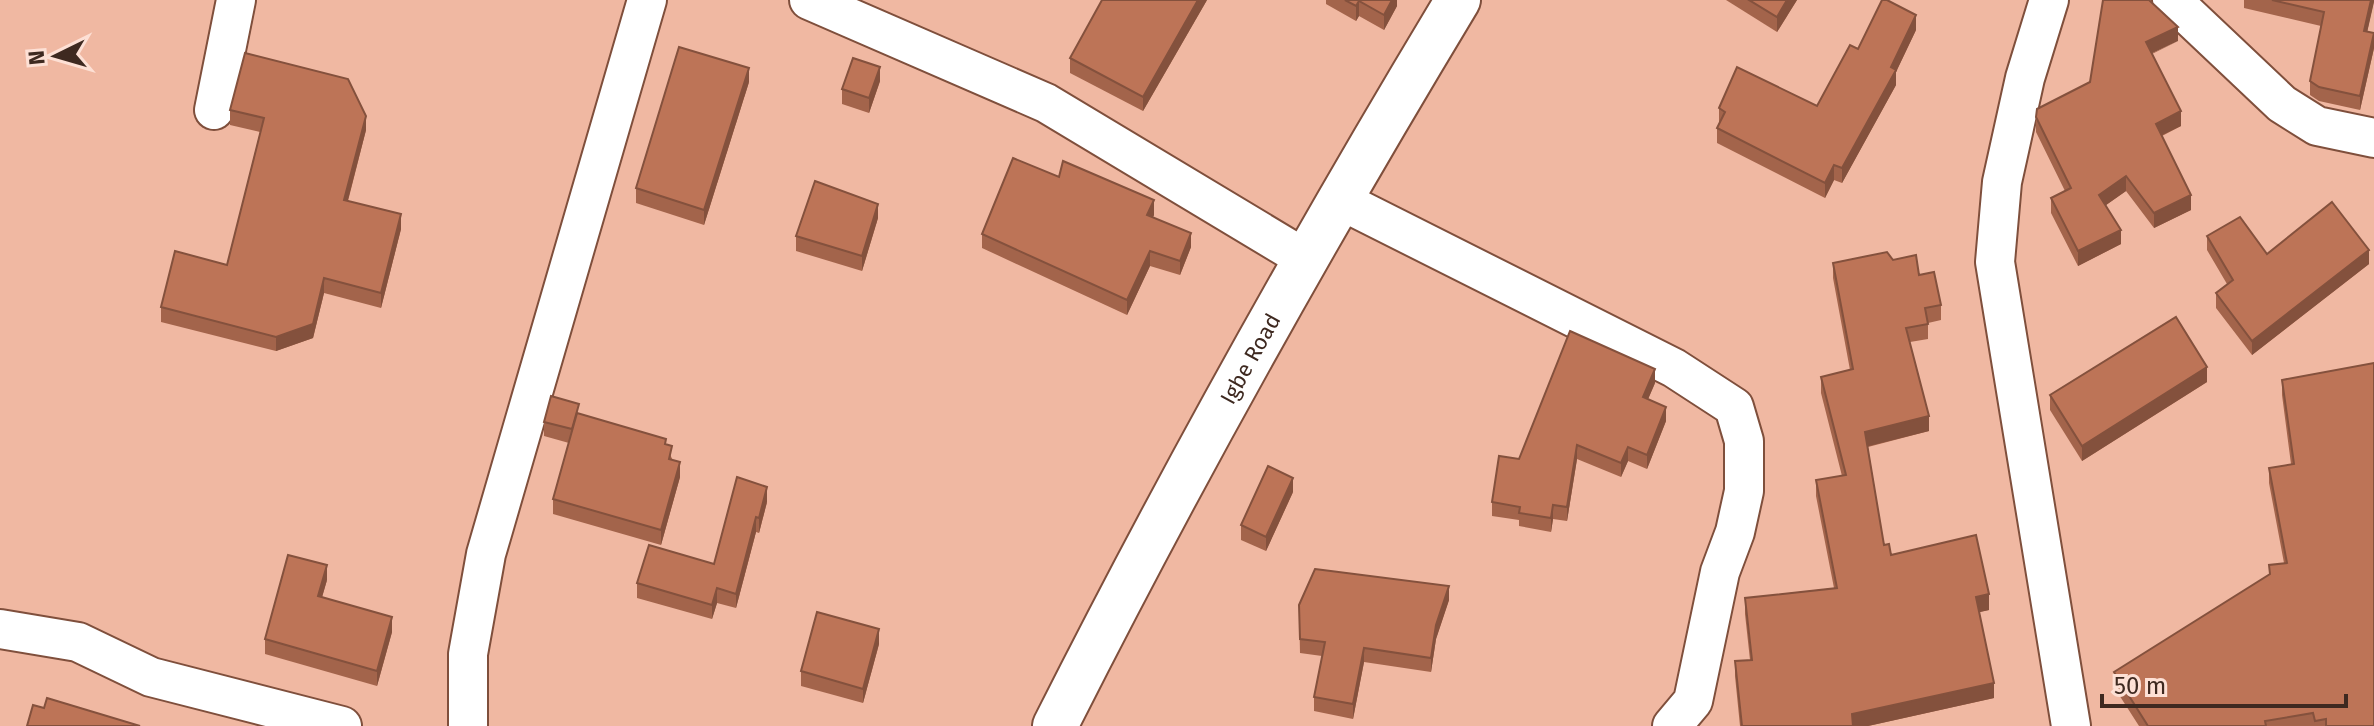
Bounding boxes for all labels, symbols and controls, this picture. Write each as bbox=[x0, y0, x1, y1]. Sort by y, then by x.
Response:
north arrow bbox=[16, 16, 96, 96]
text: N bbox=[22, 49, 51, 66]
street label: Igbe Road bbox=[1214, 309, 1286, 409]
scale bar bbox=[2102, 658, 2346, 708]
text: 50 m bbox=[2114, 672, 2166, 700]

